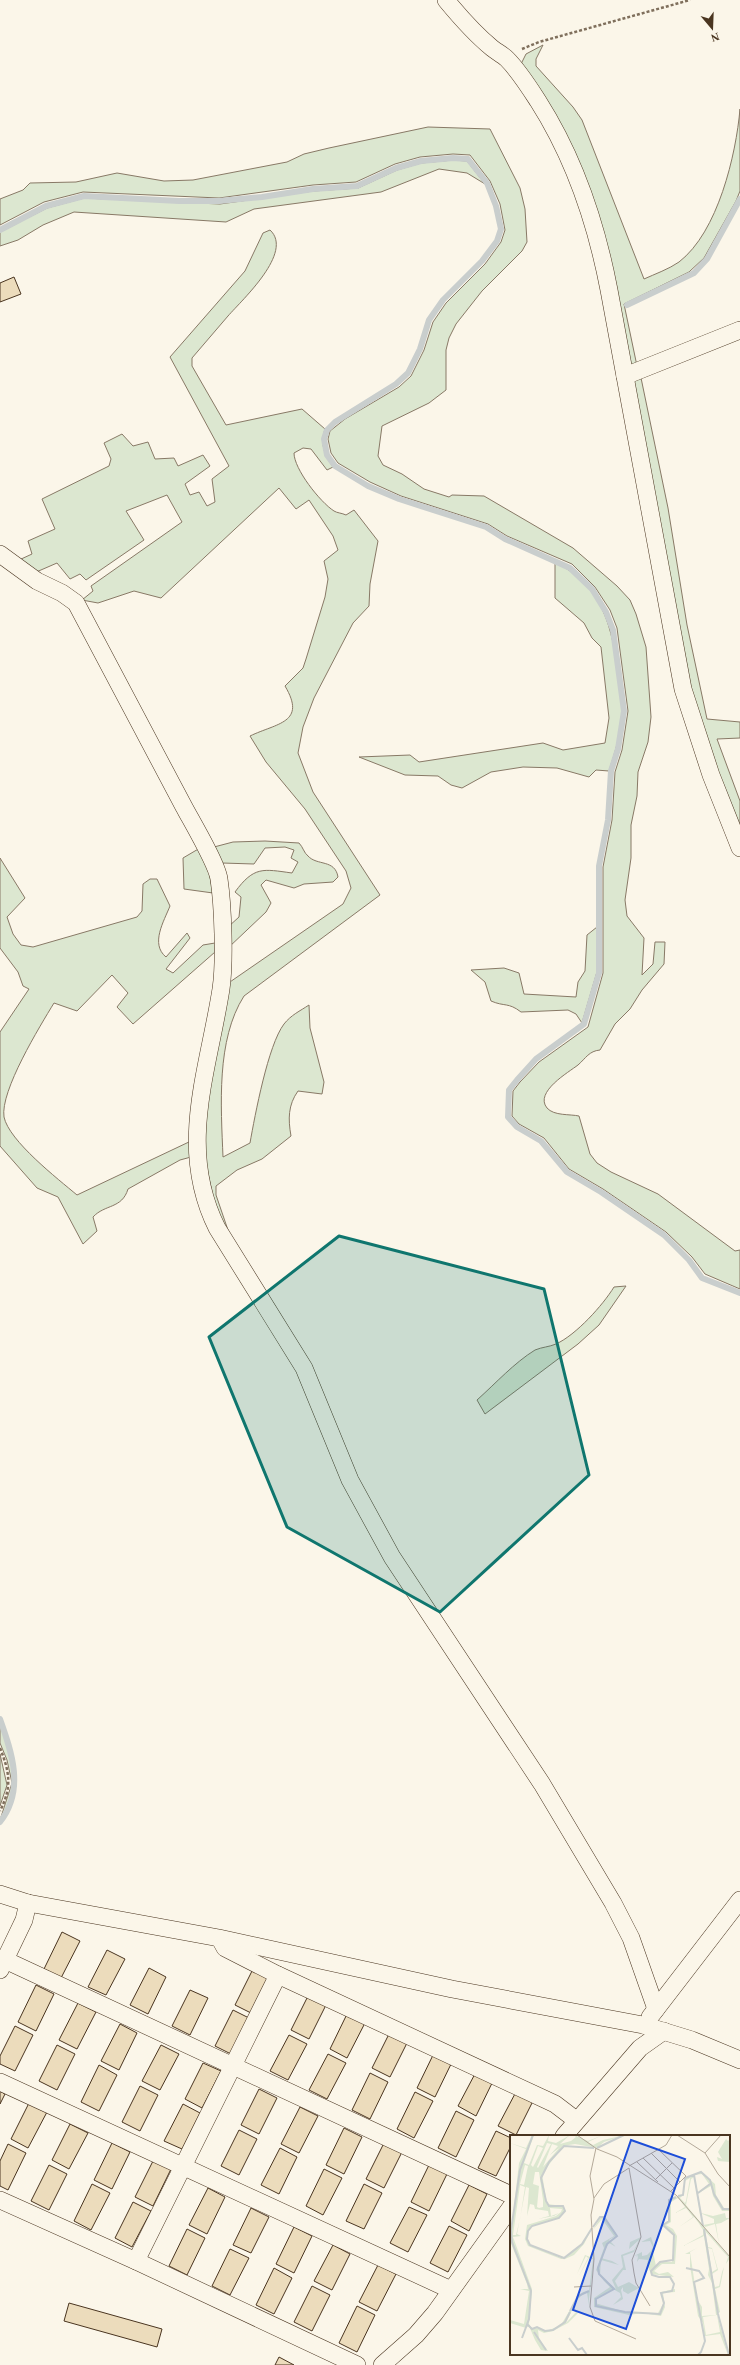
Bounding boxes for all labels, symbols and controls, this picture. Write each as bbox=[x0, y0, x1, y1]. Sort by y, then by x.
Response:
north arrow bbox=[692, 8, 732, 48]
text: N bbox=[709, 30, 721, 44]
inset map bbox=[510, 2135, 730, 2355]

